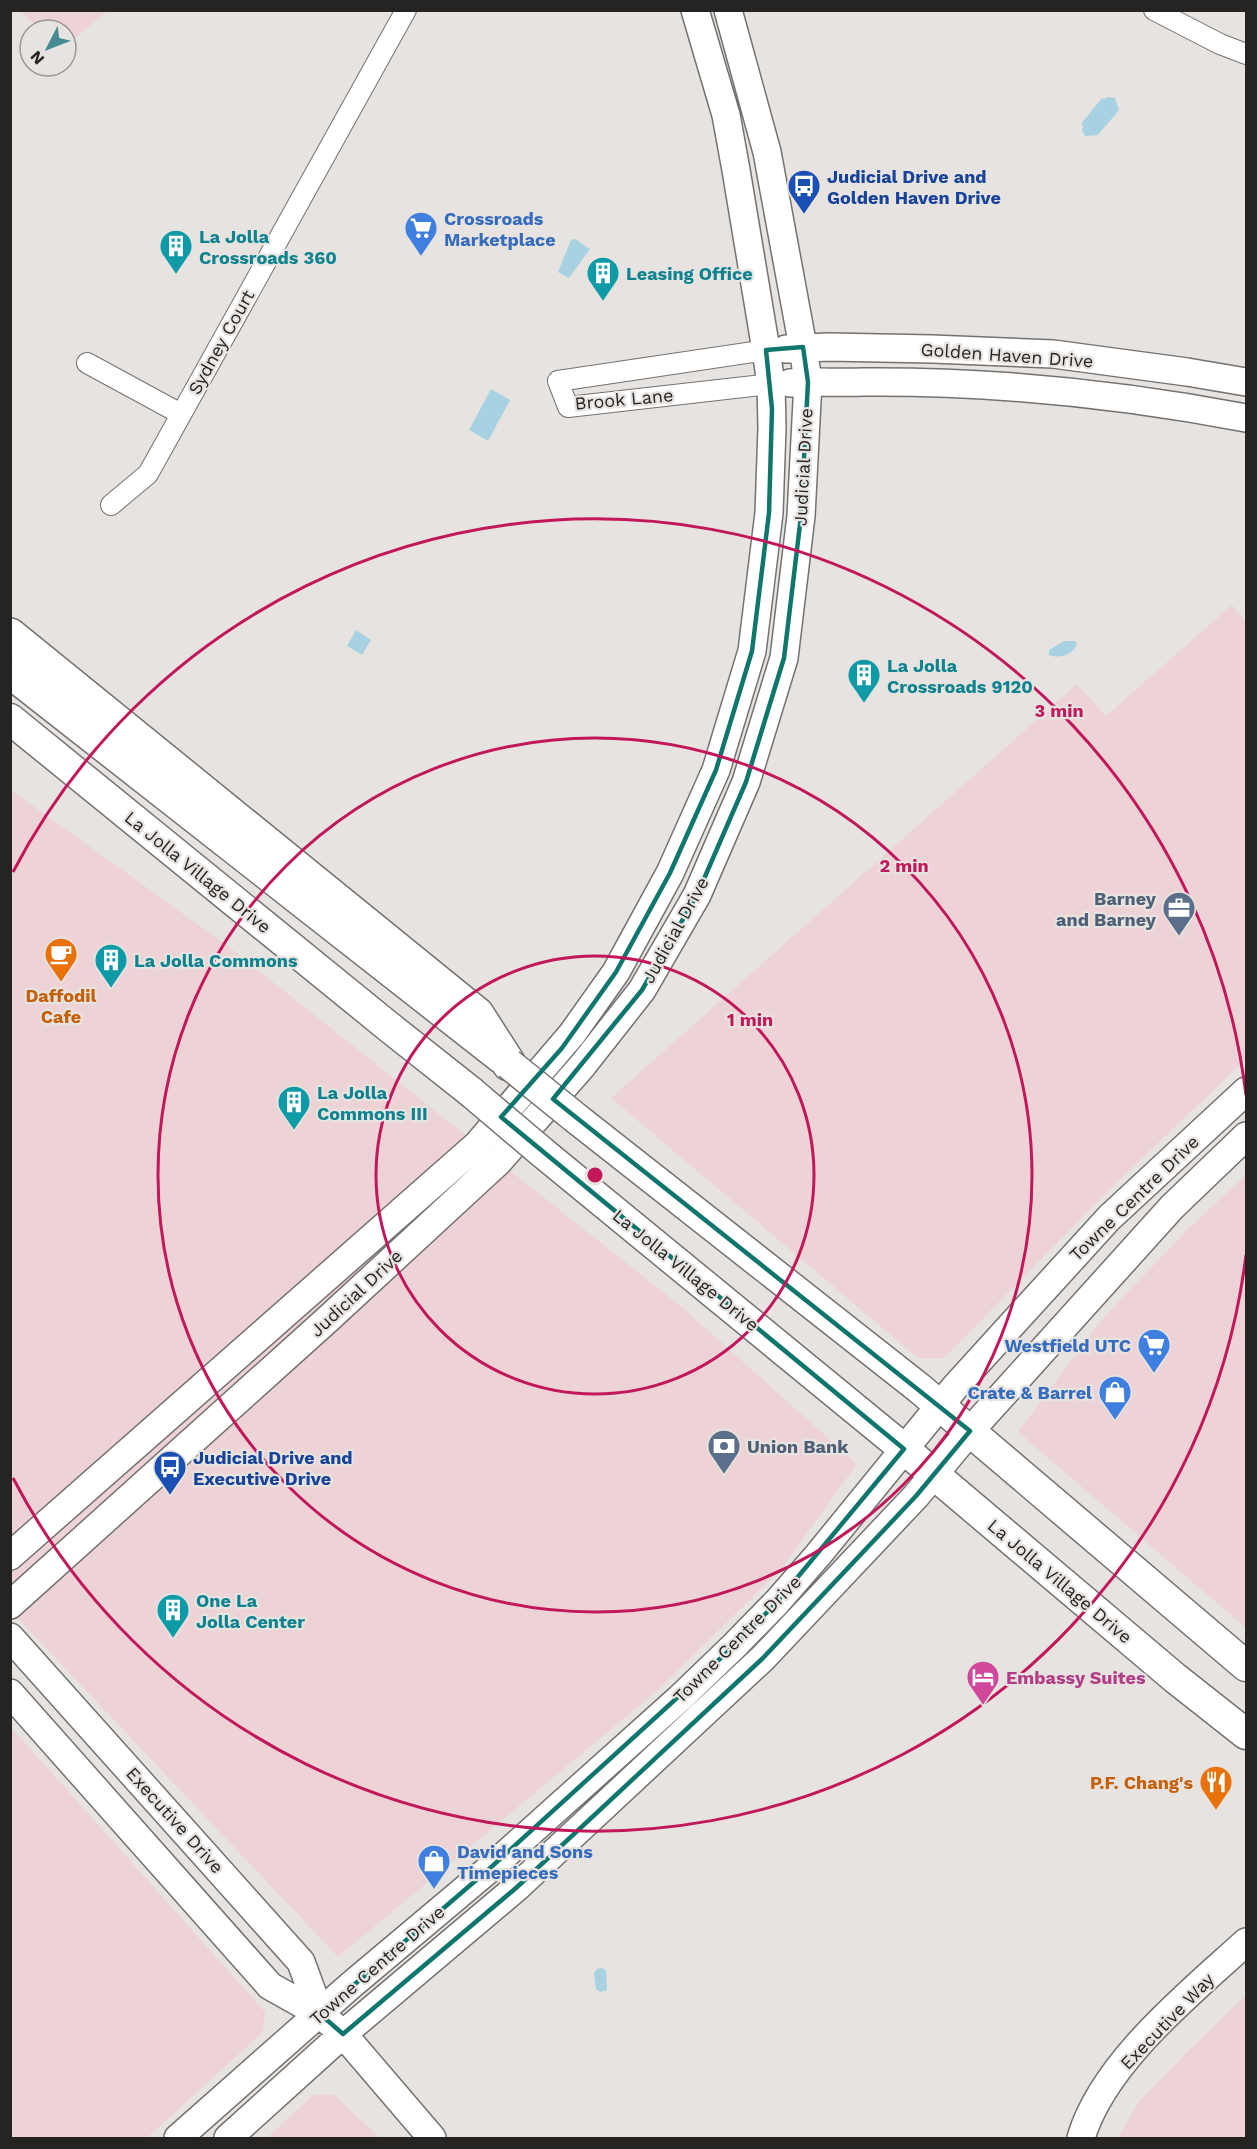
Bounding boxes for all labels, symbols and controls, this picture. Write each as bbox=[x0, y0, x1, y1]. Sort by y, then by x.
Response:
north arrow bbox=[18, 18, 78, 78]
text: N bbox=[26, 47, 48, 68]
place label: Judicial Drive and Golden Haven Drive bbox=[827, 166, 1001, 208]
bus stop icon: Judicial Drive and Golden Haven Drive bbox=[786, 168, 822, 215]
place label: Crossroads Marketplace bbox=[444, 208, 556, 250]
supermarket icon: Crossroads Marketplace bbox=[403, 210, 439, 257]
place label: La Jolla Crossroads 360 bbox=[199, 226, 337, 268]
building icon: La Jolla Crossroads 360 bbox=[158, 228, 194, 275]
building icon: Leasing Office bbox=[585, 255, 621, 302]
place label: Leasing Office bbox=[626, 263, 753, 284]
street label: Sydney Court bbox=[184, 286, 259, 398]
street label: Golden Haven Drive bbox=[920, 338, 1094, 372]
street label: Brook Lane bbox=[574, 384, 674, 414]
street label: Judicial Drive bbox=[789, 408, 817, 526]
place label: La Jolla Crossroads 9120 bbox=[887, 655, 1033, 697]
building icon: La Jolla Crossroads 9120 bbox=[846, 657, 882, 704]
text: 3 min bbox=[1034, 700, 1084, 721]
street label: La Jolla Village Drive bbox=[121, 807, 275, 937]
text: 2 min bbox=[879, 855, 929, 876]
street label: Judicial Drive bbox=[637, 873, 713, 987]
place label: Barney and Barney bbox=[1056, 888, 1157, 930]
office icon: Barney and Barney bbox=[1161, 890, 1197, 937]
cafe icon: Daffodil Cafe bbox=[43, 936, 79, 983]
building icon: La Jolla Commons bbox=[93, 942, 129, 989]
place label: La Jolla Commons bbox=[134, 950, 298, 971]
place label: Daffodil Cafe bbox=[26, 985, 97, 1027]
text: 1 min bbox=[727, 1009, 773, 1030]
place label: La Jolla Commons III bbox=[317, 1082, 428, 1124]
building icon: La Jolla Commons III bbox=[276, 1084, 312, 1131]
street label: Towne Centre Drive bbox=[1065, 1131, 1203, 1265]
centre of rings bbox=[585, 1165, 605, 1185]
street label: La Jolla Village Drive bbox=[609, 1205, 763, 1335]
street label: Judicial Drive bbox=[306, 1245, 406, 1341]
supermarket icon: Westfield UTC bbox=[1136, 1327, 1172, 1374]
place label: Westfield UTC bbox=[1005, 1335, 1131, 1356]
shop icon: Crate & Barrel bbox=[1097, 1374, 1133, 1421]
place label: Crate & Barrel bbox=[967, 1382, 1092, 1403]
bank icon: Union Bank bbox=[706, 1428, 742, 1475]
place label: Union Bank bbox=[747, 1436, 849, 1457]
place label: Judicial Drive and Executive Drive bbox=[193, 1447, 353, 1489]
bus stop icon: Judicial Drive and Executive Drive bbox=[152, 1449, 188, 1496]
street label: La Jolla Village Drive bbox=[984, 1514, 1136, 1648]
street label: Towne Centre Drive bbox=[669, 1571, 805, 1707]
place label: One La Jolla Center bbox=[196, 1590, 305, 1632]
building icon: One La Jolla Center bbox=[155, 1592, 191, 1639]
hotel icon: Embassy Suites bbox=[965, 1659, 1001, 1706]
place label: Embassy Suites bbox=[1006, 1667, 1146, 1688]
street label: Executive Drive bbox=[122, 1763, 228, 1877]
restaurant icon: P.F. Chang's bbox=[1198, 1764, 1234, 1811]
place label: P.F. Chang's bbox=[1090, 1772, 1193, 1793]
place label: David and Sons Timepieces bbox=[457, 1841, 593, 1883]
shop icon: David and Sons Timepieces bbox=[416, 1843, 452, 1890]
street label: Towne Centre Drive bbox=[305, 1901, 449, 2029]
street label: Executive Way bbox=[1116, 1968, 1219, 2073]

